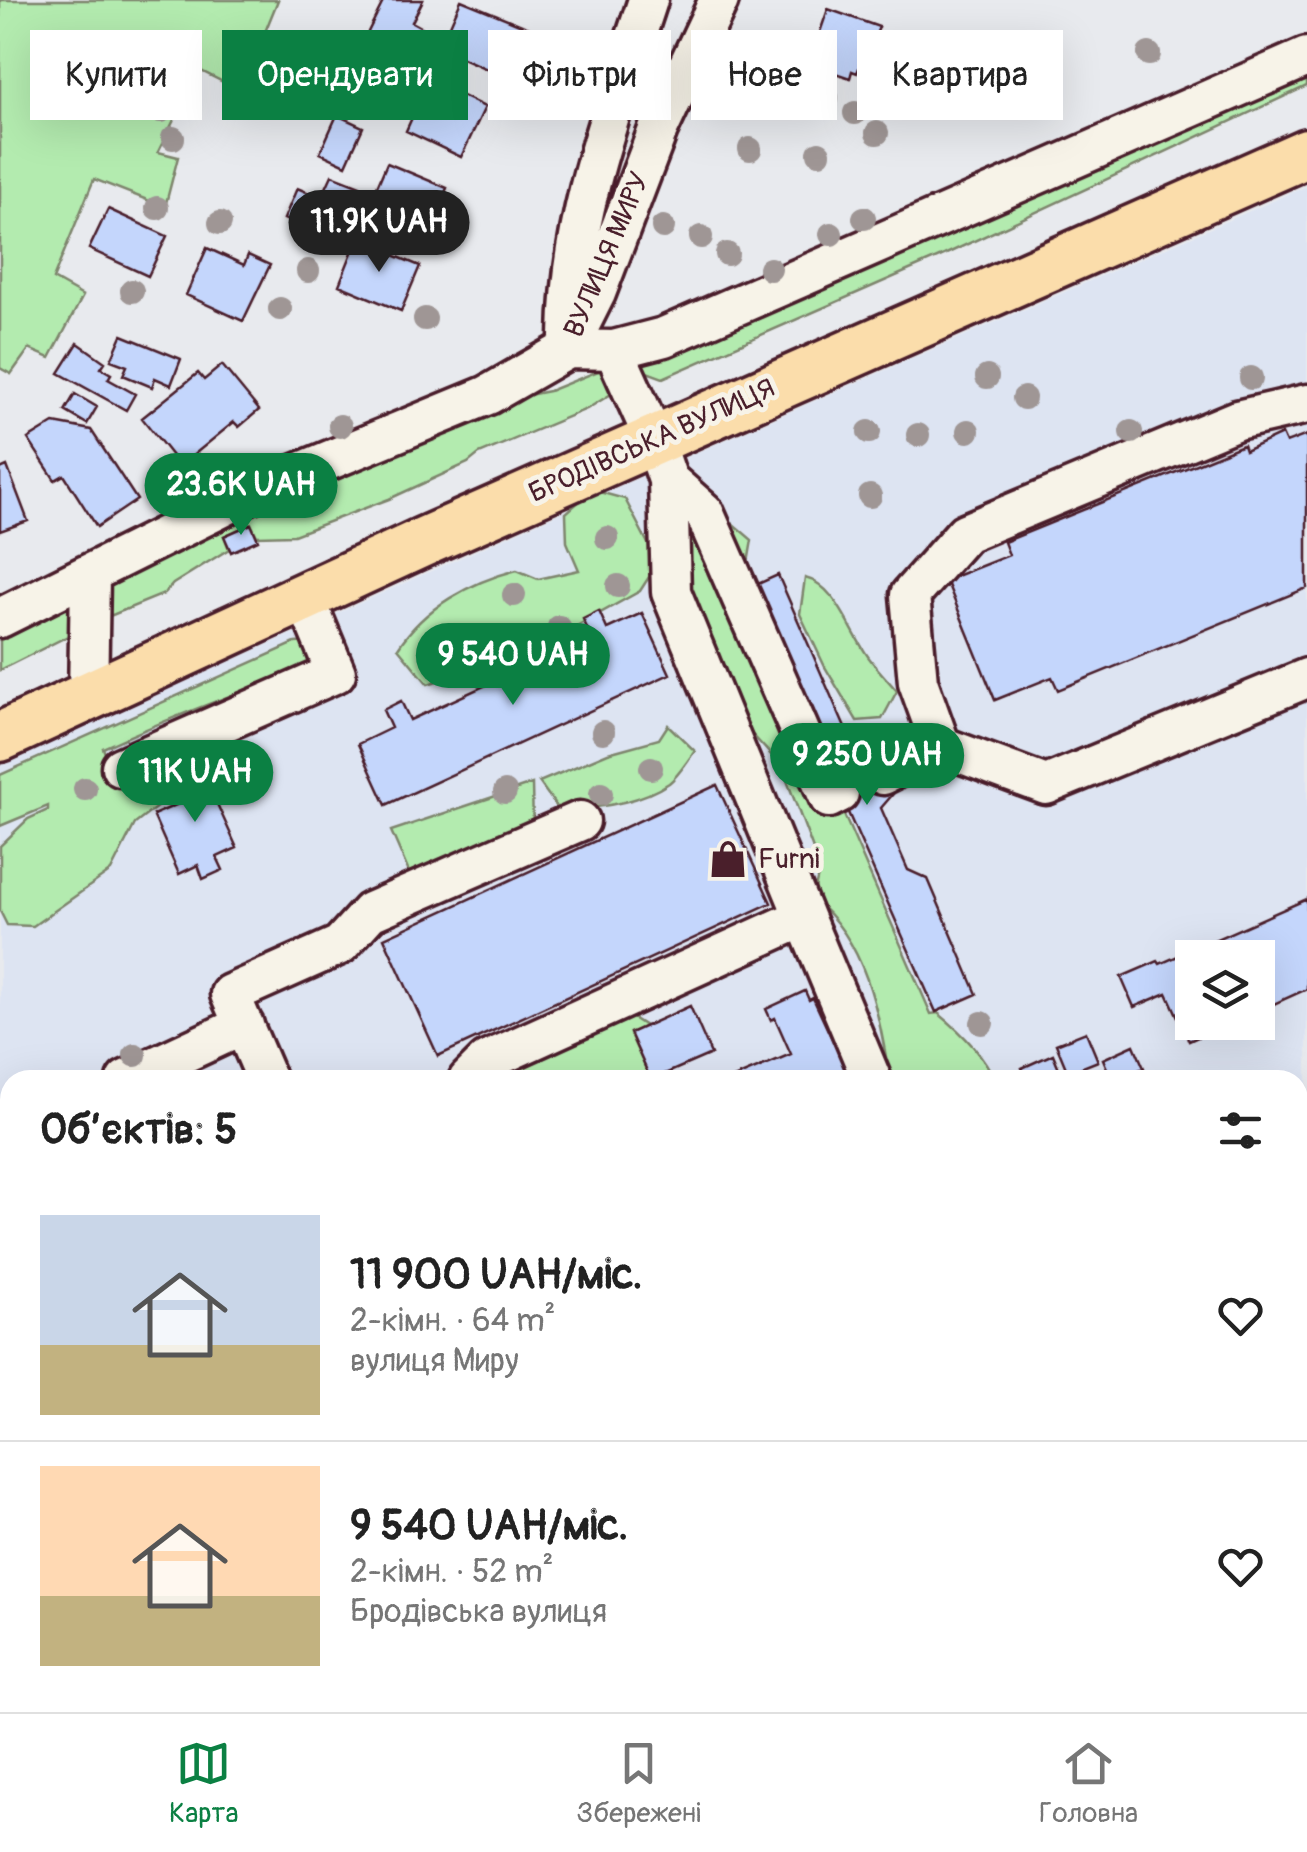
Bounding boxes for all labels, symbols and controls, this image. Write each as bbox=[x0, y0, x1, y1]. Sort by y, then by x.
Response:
chip: Купити bbox=[30, 30, 202, 120]
chip: Орендувати bbox=[222, 30, 468, 120]
chip: Фільтри bbox=[488, 30, 671, 120]
chip: Нове bbox=[691, 30, 837, 120]
chip: Квартира bbox=[857, 30, 1063, 120]
street label: ВУЛИЦЯ МИРУ bbox=[556, 167, 658, 343]
pin: 11.9K UAH bbox=[265, 190, 493, 275]
text: 11.9K UAH bbox=[311, 202, 447, 242]
street label: БРОДІВСЬКА ВУЛИЦЯ bbox=[523, 371, 781, 511]
pin: 23.6K UAH bbox=[127, 453, 355, 538]
text: 23.6K UAH bbox=[167, 465, 315, 505]
pin: 9 540 UAH bbox=[399, 623, 627, 708]
text: 9 540 UAH bbox=[438, 635, 588, 675]
pin: 9 250 UAH bbox=[753, 723, 981, 808]
text: 9 250 UAH bbox=[792, 735, 942, 775]
pin: 11K UAH bbox=[103, 740, 287, 825]
text: 11K UAH bbox=[138, 752, 252, 792]
shop icon: Furni bbox=[707, 838, 749, 880]
place label: Furni bbox=[758, 842, 820, 877]
map controls bbox=[1175, 940, 1275, 1040]
button: layers bbox=[1175, 940, 1275, 1040]
icon: filters bbox=[1213, 1103, 1268, 1158]
text: Об’єктів: 5 bbox=[40, 1104, 237, 1156]
text: 11 900 UAH/міс. bbox=[350, 1249, 643, 1301]
icon: home bbox=[120, 1255, 240, 1375]
icon: heart bbox=[1213, 1288, 1268, 1343]
text: 2-кімн. · 64 m² bbox=[350, 1301, 556, 1341]
text: вулиця Миру bbox=[350, 1341, 519, 1381]
text: 9 540 UAH/міс. bbox=[350, 1500, 628, 1552]
icon: home bbox=[120, 1506, 240, 1626]
icon: heart bbox=[1213, 1539, 1268, 1594]
text: 2-кімн. · 52 m² bbox=[350, 1552, 554, 1592]
text: Бродівська вулиця bbox=[350, 1592, 607, 1632]
tab: Карта bbox=[169, 1736, 238, 1831]
tab: Збережені bbox=[577, 1736, 701, 1831]
tab: Головна bbox=[1039, 1736, 1138, 1831]

